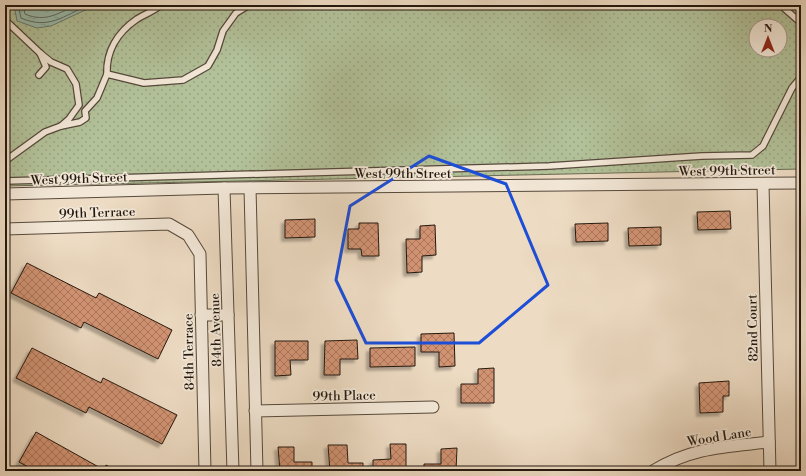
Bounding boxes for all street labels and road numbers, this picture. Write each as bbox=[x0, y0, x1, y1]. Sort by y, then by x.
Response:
street label: West 99th Street bbox=[677, 162, 776, 180]
street label: West 99th Street bbox=[354, 166, 452, 182]
street label: West 99th Street bbox=[29, 169, 128, 189]
street label: 99th Terrace bbox=[58, 204, 136, 222]
street label: 84th Avenue bbox=[207, 292, 225, 367]
street label: 82nd Court bbox=[744, 294, 762, 362]
street label: 84th Terrace bbox=[180, 313, 198, 391]
street label: 99th Place bbox=[312, 387, 376, 405]
street label: Wood Lane bbox=[685, 424, 753, 450]

